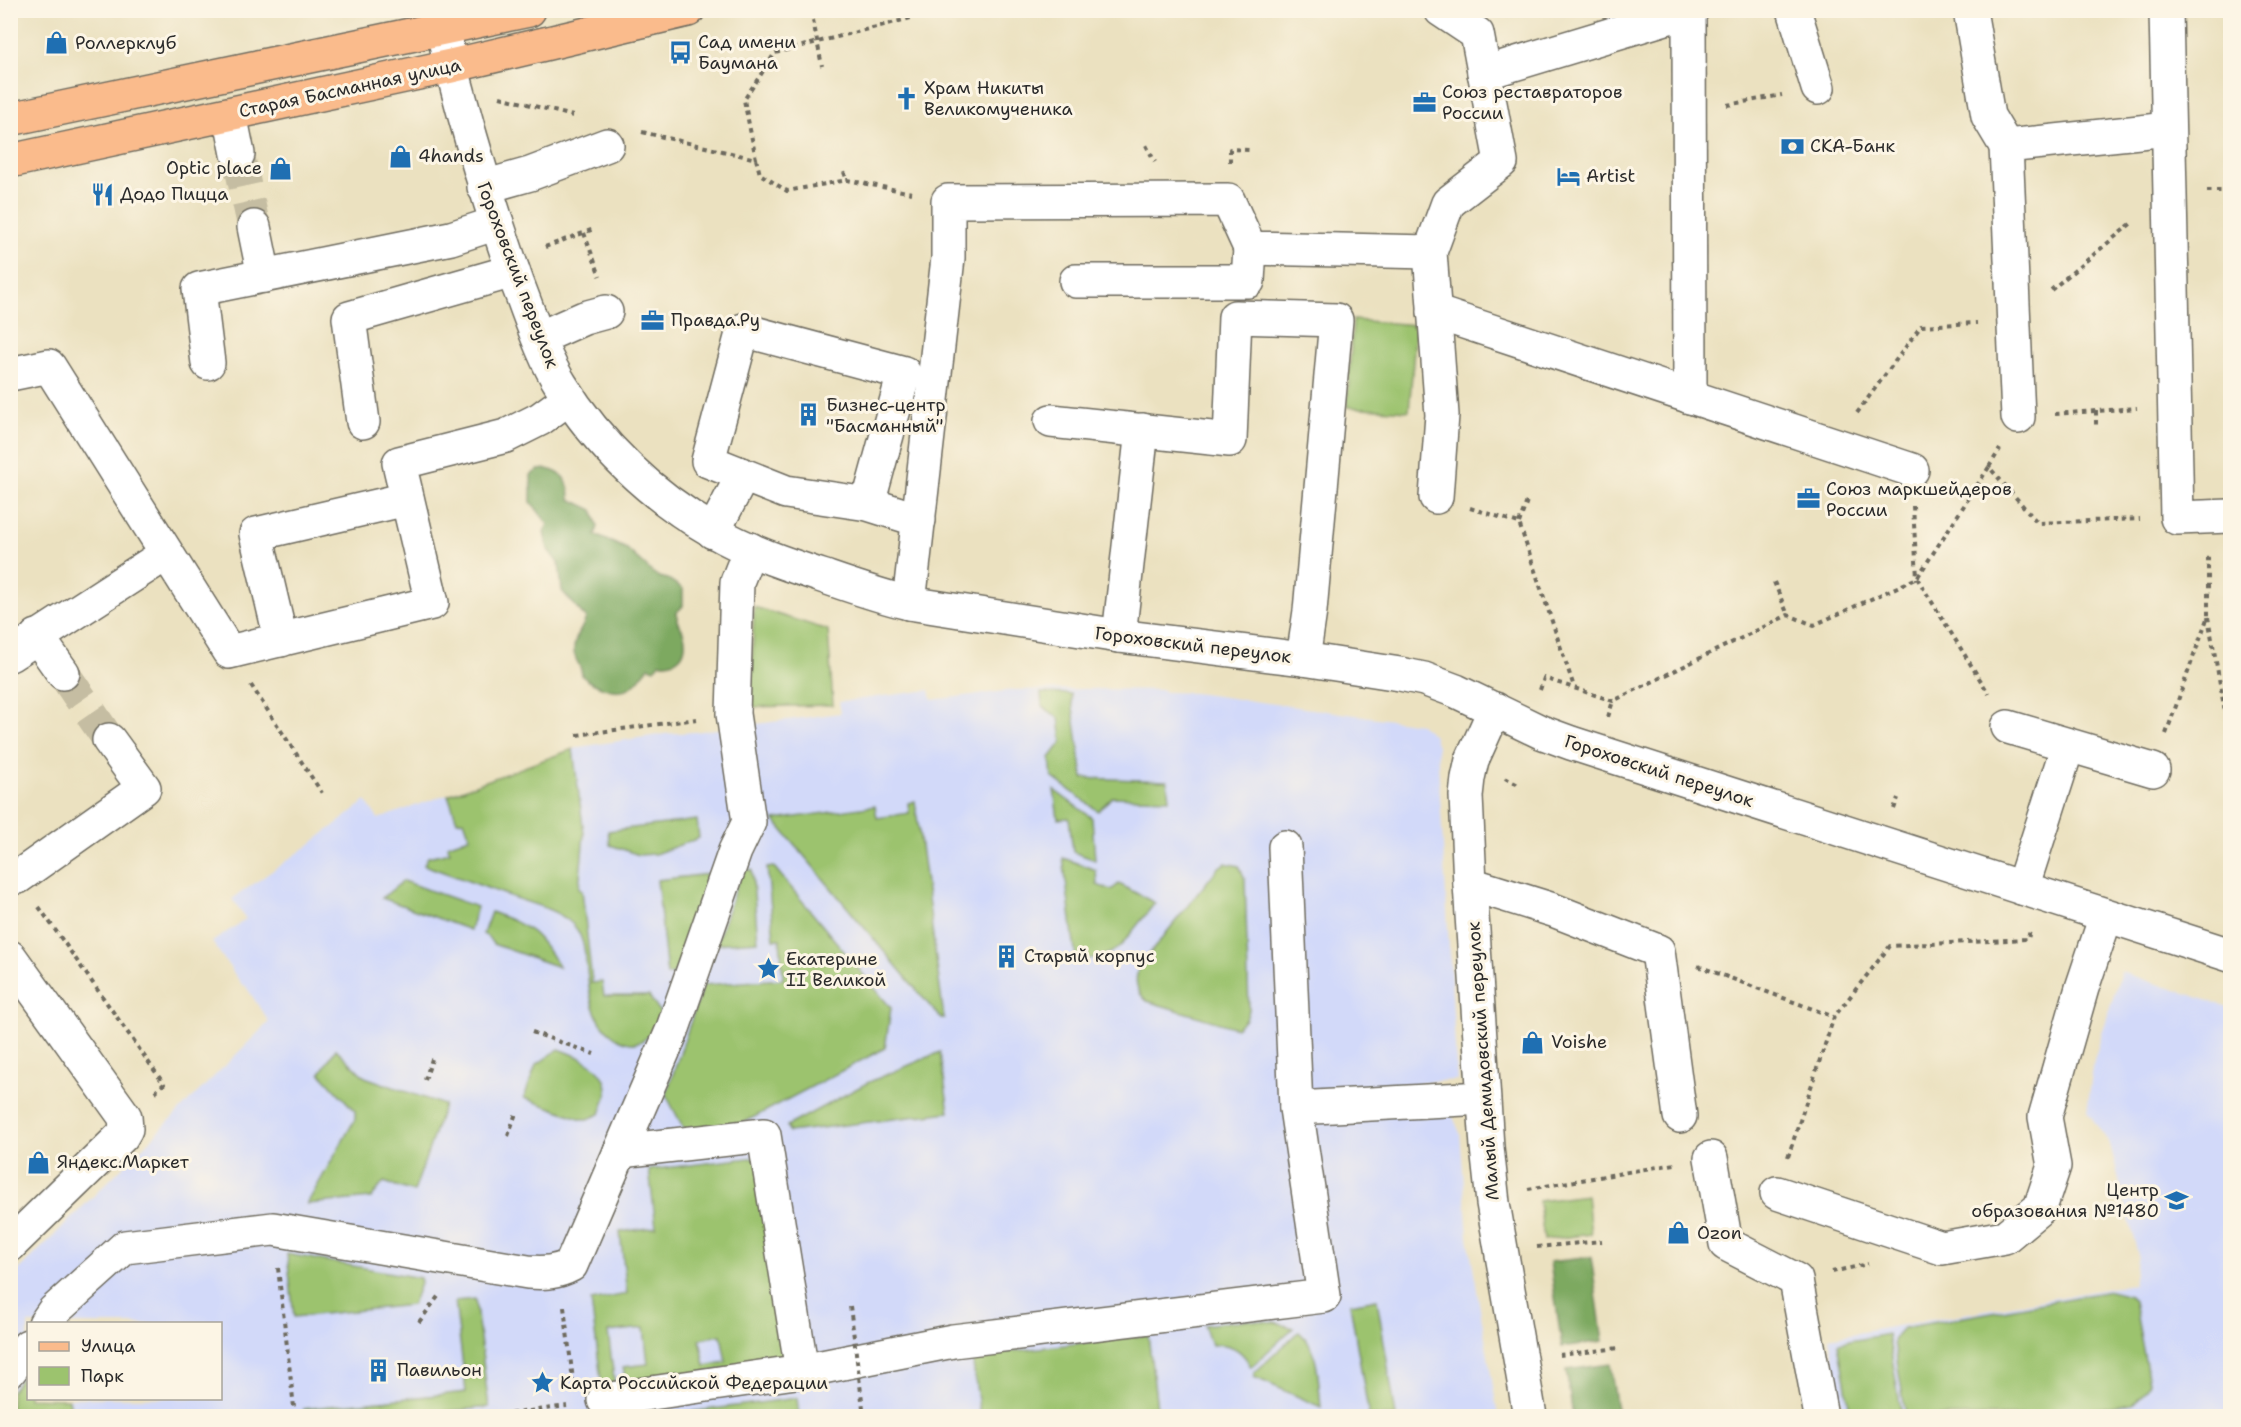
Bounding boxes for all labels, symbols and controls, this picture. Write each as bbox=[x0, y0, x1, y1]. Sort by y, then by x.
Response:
shop icon: Роллерклуб bbox=[44, 30, 70, 56]
place label: Сад имени Баумана bbox=[698, 30, 796, 75]
place label: Роллерклуб bbox=[75, 31, 176, 55]
bus stop icon: Сад имени Баумана bbox=[667, 39, 693, 65]
street label: Старая Басманная улица bbox=[237, 53, 463, 123]
place label: Храм Никиты Великомученика bbox=[924, 76, 1073, 121]
place label: Союз реставраторов России bbox=[1442, 80, 1623, 125]
church icon: Храм Никиты Великомученика bbox=[893, 85, 919, 111]
office icon: Союз реставраторов России bbox=[1411, 89, 1437, 115]
bank icon: СКА-Банк bbox=[1779, 133, 1805, 159]
place label: СКА-Банк bbox=[1810, 134, 1895, 158]
shop icon: 4hands bbox=[387, 143, 413, 169]
place label: 4hands bbox=[418, 144, 484, 168]
shop icon: Optic place bbox=[267, 155, 293, 181]
place label: Optic place bbox=[166, 156, 262, 180]
hotel icon: Artist bbox=[1555, 163, 1581, 189]
place label: Artist bbox=[1586, 164, 1636, 188]
street label: Гороховский переулок bbox=[471, 179, 565, 372]
restaurant icon: Додо Пицца bbox=[89, 181, 115, 207]
place label: Додо Пицца bbox=[120, 182, 228, 206]
office icon: Правда.Ру bbox=[640, 307, 666, 333]
place label: Правда.Ру bbox=[671, 308, 760, 332]
place label: Бизнес-центр "Басманный" bbox=[826, 393, 946, 438]
building icon: Бизнес-центр "Басманный" bbox=[795, 402, 821, 428]
place label: Союз маркшейдеров России bbox=[1826, 477, 2012, 522]
office icon: Союз маркшейдеров России bbox=[1795, 486, 1821, 512]
street label: Гороховский переулок bbox=[1094, 621, 1293, 669]
street label: Гороховский переулок bbox=[1561, 729, 1757, 813]
street label: Малый Демидовский переулок bbox=[1461, 920, 1505, 1201]
building icon: Старый корпуc bbox=[993, 943, 1019, 969]
place label: Старый корпуc bbox=[1024, 944, 1155, 968]
place label: Екатерине II Великой bbox=[786, 947, 886, 992]
place icon: Екатерине II Великой bbox=[755, 956, 781, 982]
shop icon: Voishe bbox=[1520, 1029, 1546, 1055]
place label: Voishe bbox=[1551, 1030, 1607, 1054]
shop icon: Яндекс.Маркет bbox=[26, 1149, 52, 1175]
place label: Яндекс.Маркет bbox=[57, 1150, 190, 1174]
place label: Центр образования №1480 bbox=[1971, 1178, 2159, 1223]
school or university icon: Центр образования №1480 bbox=[2164, 1187, 2190, 1213]
shop icon: Ozon bbox=[1666, 1220, 1692, 1246]
place label: Ozon bbox=[1697, 1221, 1742, 1245]
legend bbox=[27, 1322, 222, 1400]
text: Улица bbox=[81, 1334, 135, 1358]
building icon: Павильон bbox=[366, 1357, 392, 1383]
place label: Павильон bbox=[397, 1358, 482, 1382]
text: Парк bbox=[81, 1364, 124, 1388]
place icon: Карта Российской Федерации bbox=[529, 1370, 555, 1396]
place label: Карта Российской Федерации bbox=[560, 1371, 828, 1395]

